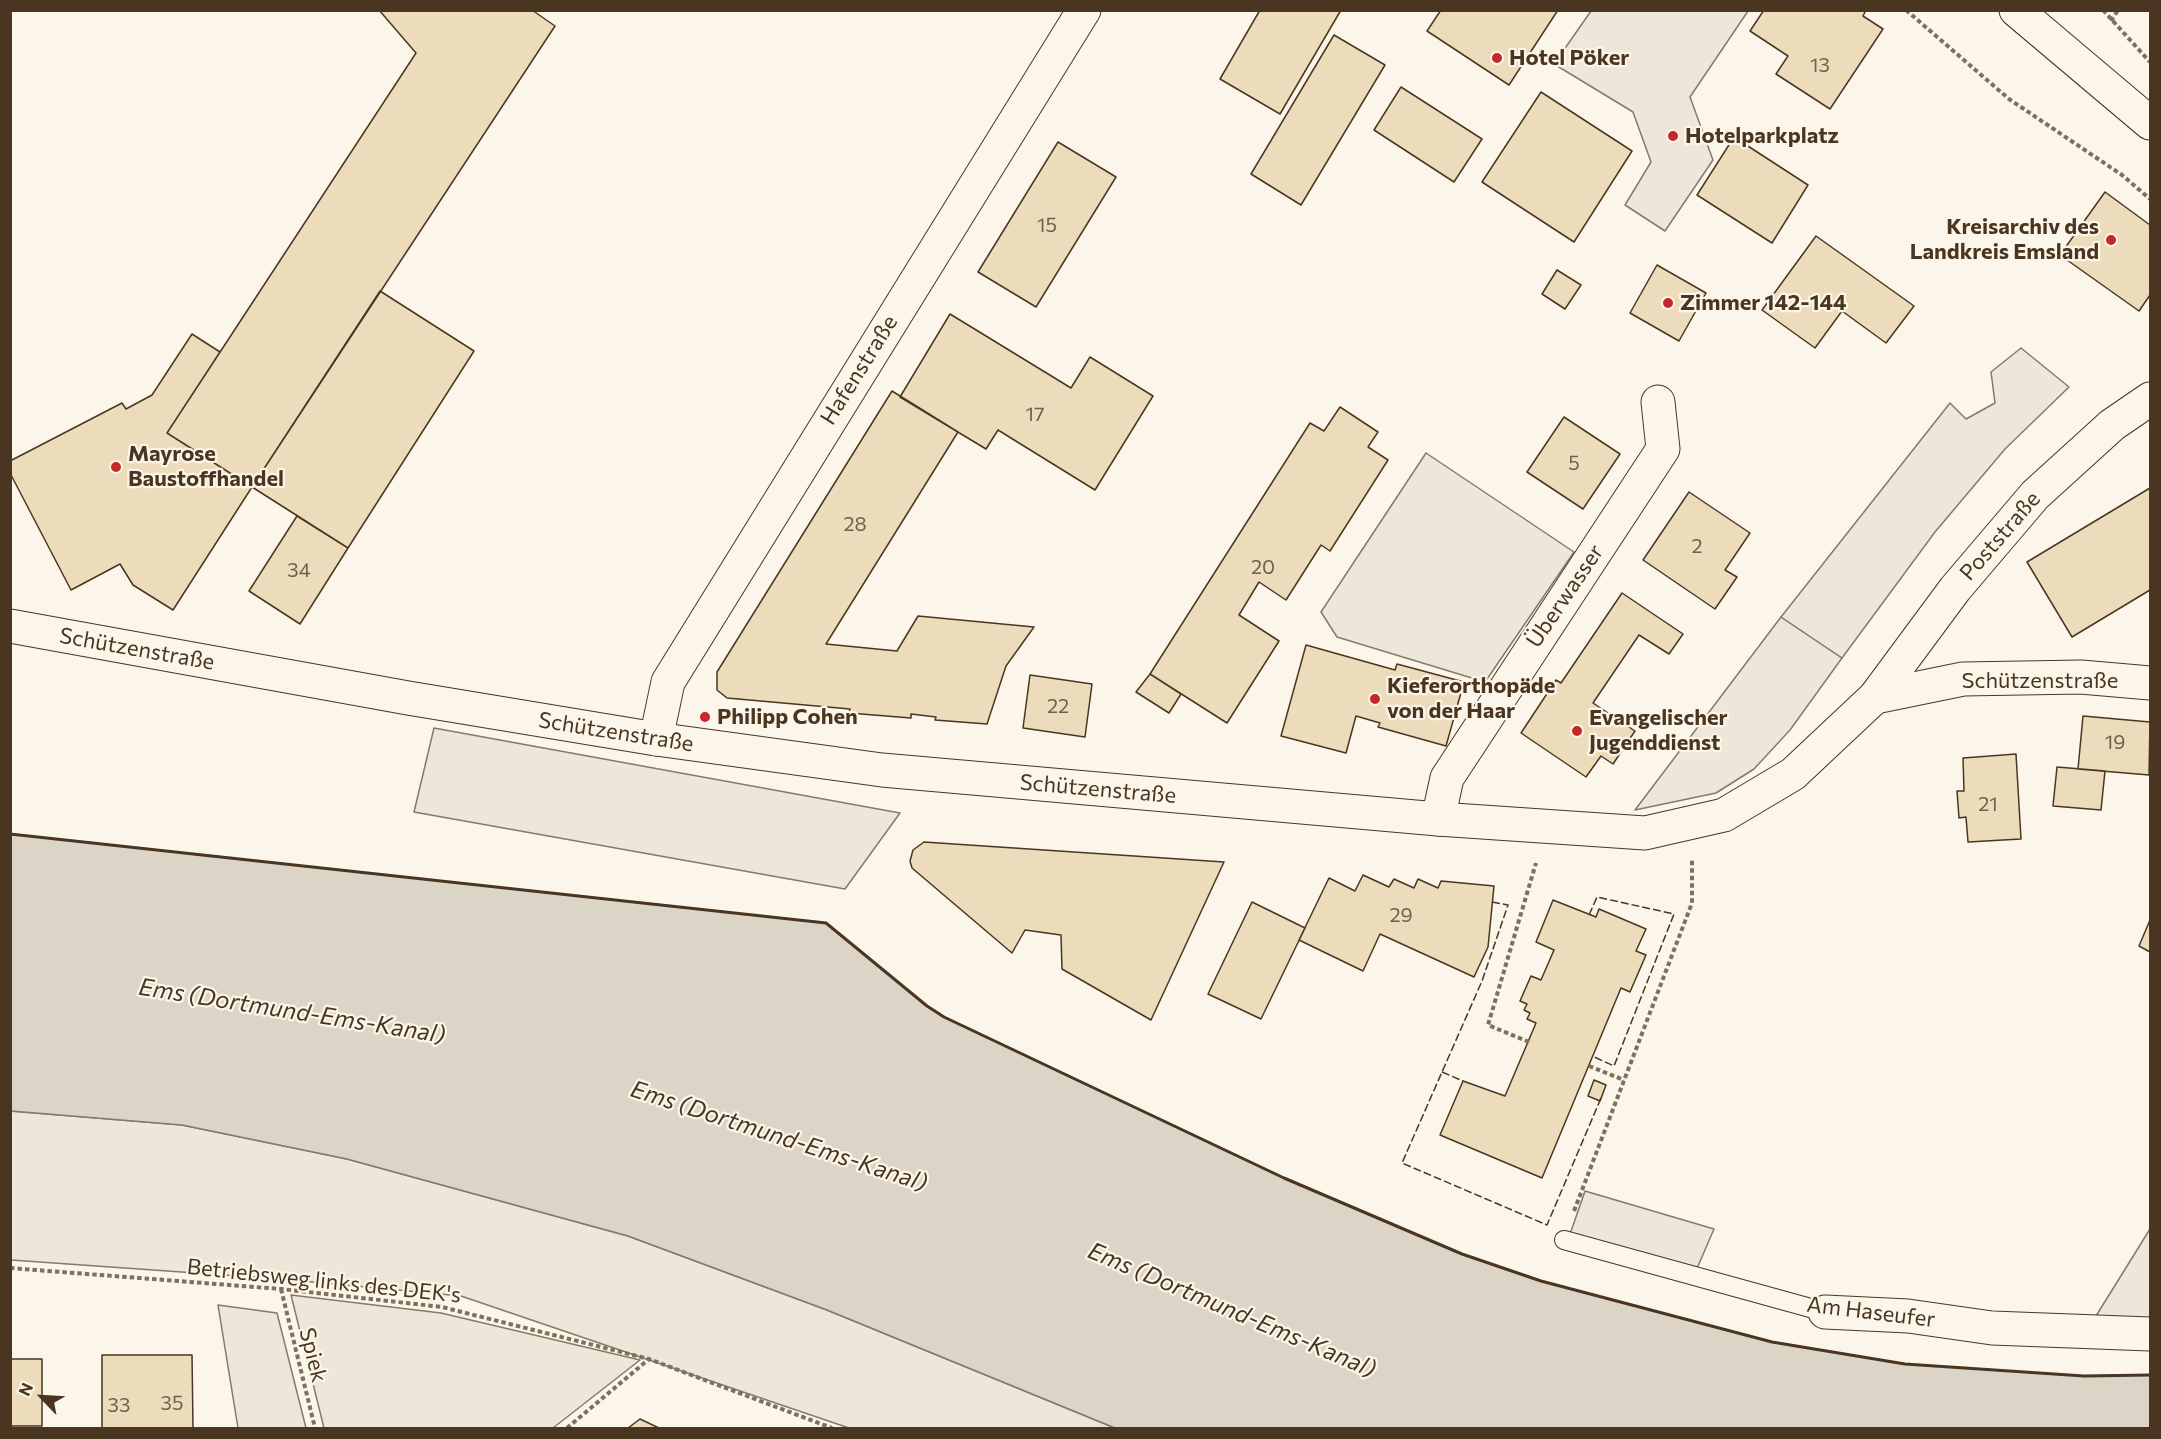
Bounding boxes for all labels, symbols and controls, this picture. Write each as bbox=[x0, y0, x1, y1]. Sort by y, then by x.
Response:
place label: Hotel Pöker bbox=[1509, 45, 1629, 71]
marker: Hotel Pöker bbox=[1490, 51, 1504, 65]
house number: 13 bbox=[1810, 53, 1830, 77]
place label: Hotelparkplatz bbox=[1685, 123, 1839, 149]
marker: Hotelparkplatz bbox=[1666, 129, 1680, 143]
house number: 15 bbox=[1037, 213, 1057, 237]
place label: Kreisarchiv des Landkreis Emsland bbox=[1910, 214, 2099, 266]
marker: Kreisarchiv des Landkreis Emsland bbox=[2104, 233, 2118, 247]
place label: Zimmer 142-144 bbox=[1680, 290, 1847, 316]
marker: Zimmer 142-144 bbox=[1661, 296, 1675, 310]
street label: Hafenstraße bbox=[815, 310, 903, 430]
house number: 17 bbox=[1025, 402, 1045, 426]
place label: Mayrose Baustoffhandel bbox=[128, 441, 284, 493]
house number: 5 bbox=[1568, 451, 1580, 475]
marker: Mayrose Baustoffhandel bbox=[109, 460, 123, 474]
street label: Poststraße bbox=[1954, 486, 2046, 586]
house number: 28 bbox=[843, 512, 867, 536]
house number: 2 bbox=[1691, 534, 1703, 558]
street label: Überwasser bbox=[1521, 539, 1609, 653]
house number: 20 bbox=[1251, 555, 1275, 579]
house number: 34 bbox=[287, 558, 311, 582]
street label: Schützenstraße bbox=[58, 622, 216, 676]
street label: Schützenstraße bbox=[1962, 668, 2118, 694]
place label: Kieferorthopäde von der Haar bbox=[1387, 673, 1555, 724]
marker: Kieferorthopäde von der Haar bbox=[1368, 692, 1382, 706]
house number: 22 bbox=[1047, 694, 1069, 718]
place label: Philipp Cohen bbox=[717, 704, 858, 730]
place label: Evangelischer Jugenddienst bbox=[1589, 705, 1728, 756]
street label: Schützenstraße bbox=[537, 707, 695, 757]
marker: Philipp Cohen bbox=[698, 710, 712, 724]
marker: Evangelischer Jugenddienst bbox=[1570, 724, 1584, 738]
house number: 19 bbox=[2105, 730, 2125, 754]
street label: Schützenstraße bbox=[1019, 769, 1177, 809]
house number: 21 bbox=[1978, 792, 1998, 816]
house number: 29 bbox=[1389, 903, 1413, 927]
water label: Ems (Dortmund-Ems-Kanal) bbox=[137, 973, 447, 1049]
water label: Ems (Dortmund-Ems-Kanal) bbox=[627, 1074, 931, 1198]
water label: Ems (Dortmund-Ems-Kanal) bbox=[1084, 1236, 1380, 1384]
street label: Betriebsweg links des DEK's bbox=[186, 1253, 462, 1309]
street label: Am Haseufer bbox=[1805, 1291, 1937, 1333]
street label: Spiek bbox=[294, 1325, 332, 1385]
north arrow bbox=[12, 1367, 72, 1427]
text: N bbox=[14, 1380, 36, 1399]
house number: 35 bbox=[161, 1391, 183, 1415]
house number: 33 bbox=[108, 1393, 130, 1417]

